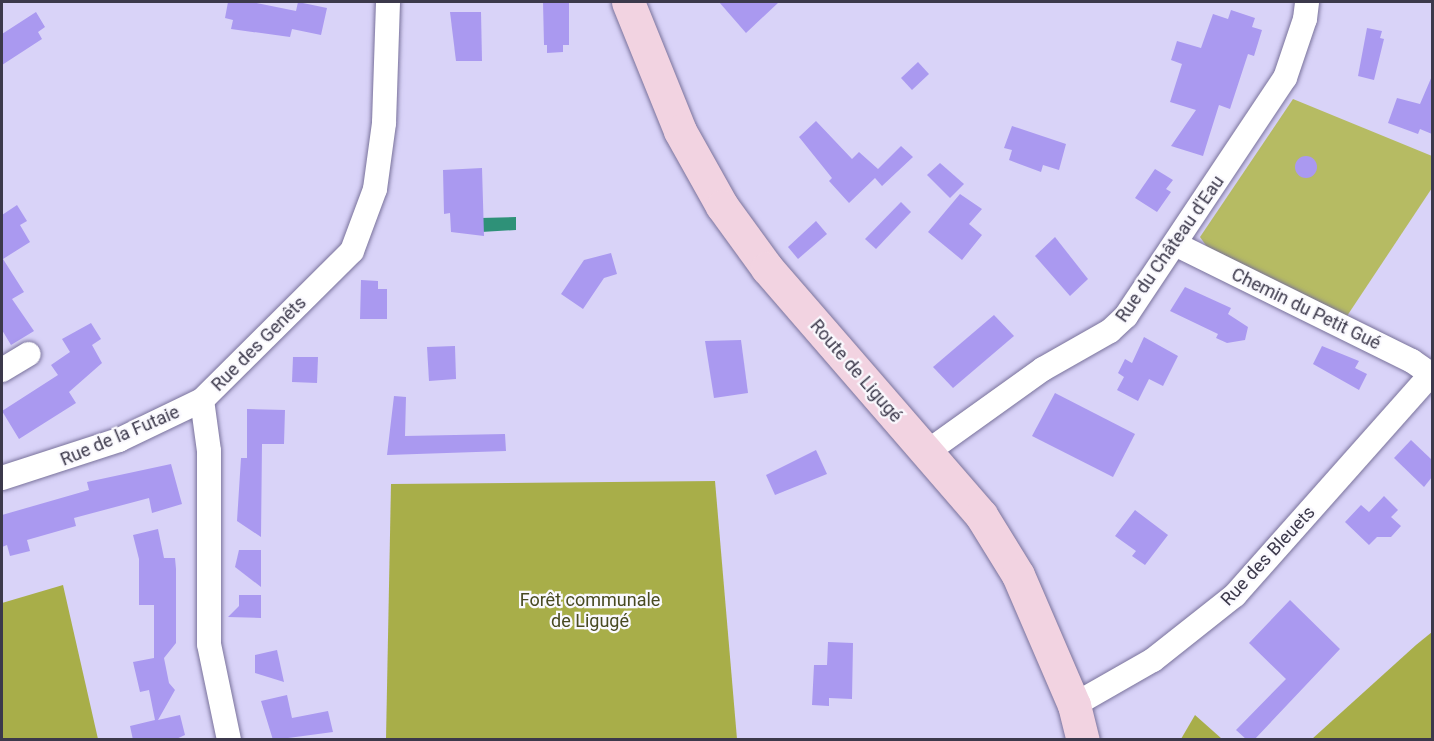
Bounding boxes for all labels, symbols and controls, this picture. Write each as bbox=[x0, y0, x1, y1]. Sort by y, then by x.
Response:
street label: Rue du Château d'Eau bbox=[1111, 172, 1229, 326]
street label: Chemin du Petit Gué bbox=[1228, 263, 1384, 355]
street label: Rue des Genêts bbox=[207, 292, 311, 396]
street label: Route de Ligugé bbox=[806, 315, 906, 427]
street label: Rue de la Futaie bbox=[57, 401, 183, 471]
street label: Rue des Bleuets bbox=[1216, 502, 1320, 610]
park label: Forêt communale de Ligugé bbox=[520, 590, 660, 632]

